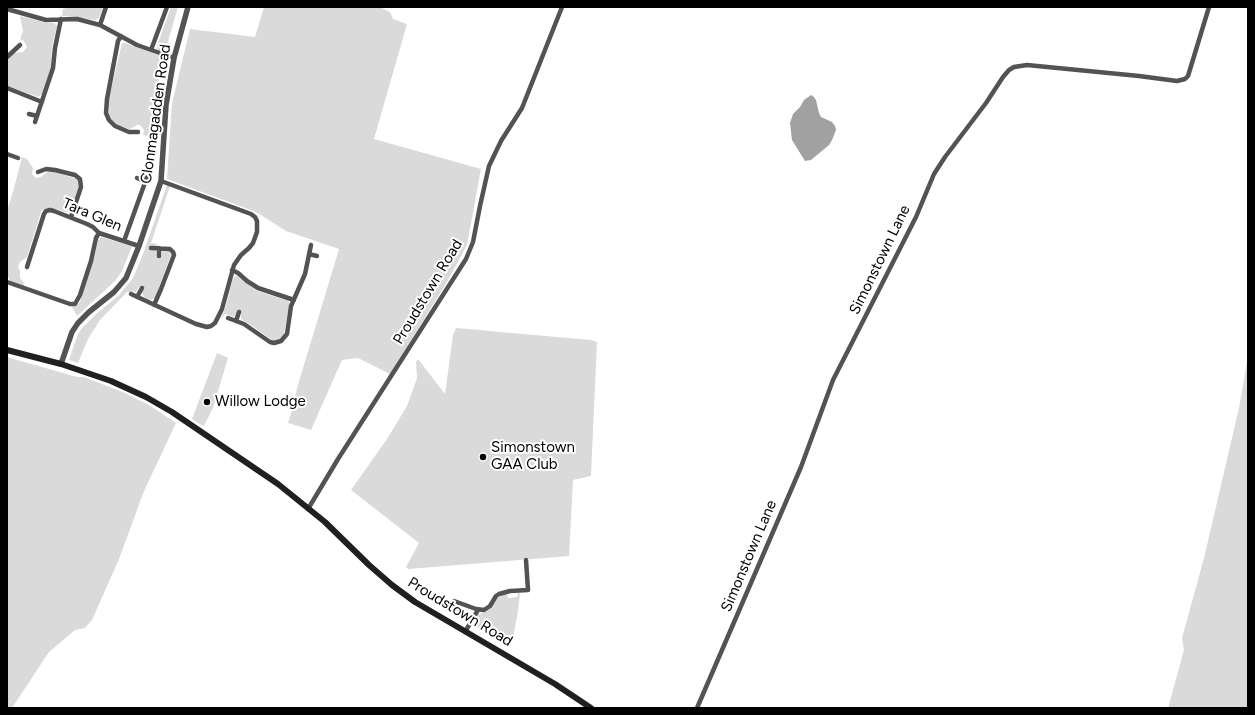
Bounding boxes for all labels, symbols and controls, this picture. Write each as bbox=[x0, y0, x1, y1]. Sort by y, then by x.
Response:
street label: Clonmagadden Road bbox=[137, 43, 175, 185]
street label: Tara Glen bbox=[60, 194, 124, 236]
street label: Simonstown Lane bbox=[846, 202, 914, 318]
street label: Proudstown Road bbox=[390, 236, 466, 348]
place label: Willow Lodge bbox=[215, 393, 306, 411]
marker: Willow Lodge bbox=[202, 397, 212, 407]
place label: Simonstown GAA Club bbox=[491, 439, 575, 474]
marker: Simonstown GAA Club bbox=[478, 452, 488, 462]
street label: Simonstown Lane bbox=[717, 497, 781, 615]
street label: Proudstown Road bbox=[404, 574, 516, 650]

